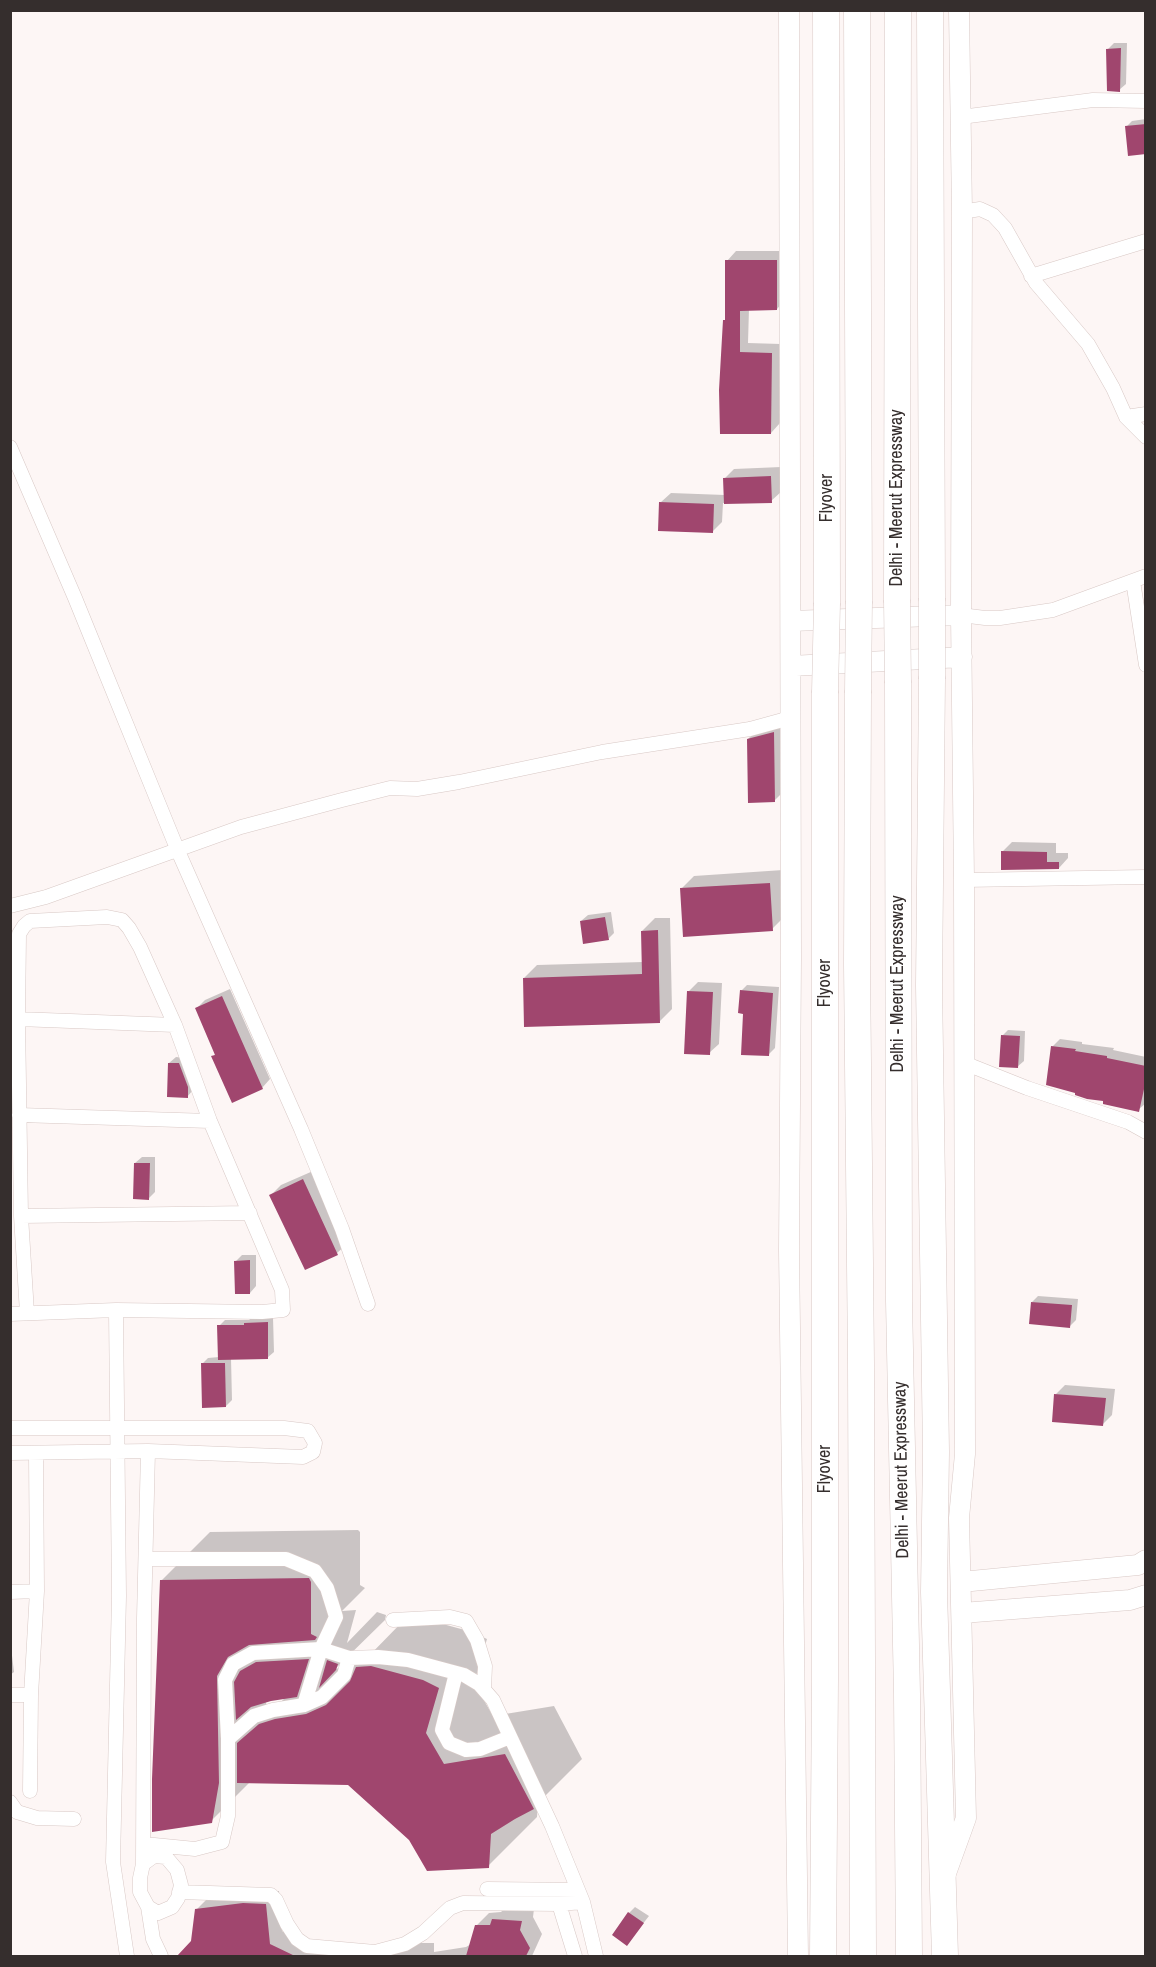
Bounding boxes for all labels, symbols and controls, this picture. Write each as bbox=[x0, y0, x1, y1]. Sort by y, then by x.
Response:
street label: Delhi - Meerut Expressway bbox=[886, 409, 908, 587]
street label: Flyover bbox=[816, 474, 838, 522]
street label: Delhi - Meerut Expressway bbox=[887, 895, 909, 1073]
street label: Flyover bbox=[814, 959, 836, 1007]
street label: Delhi - Meerut Expressway bbox=[890, 1381, 914, 1559]
street label: Flyover bbox=[814, 1445, 836, 1493]

